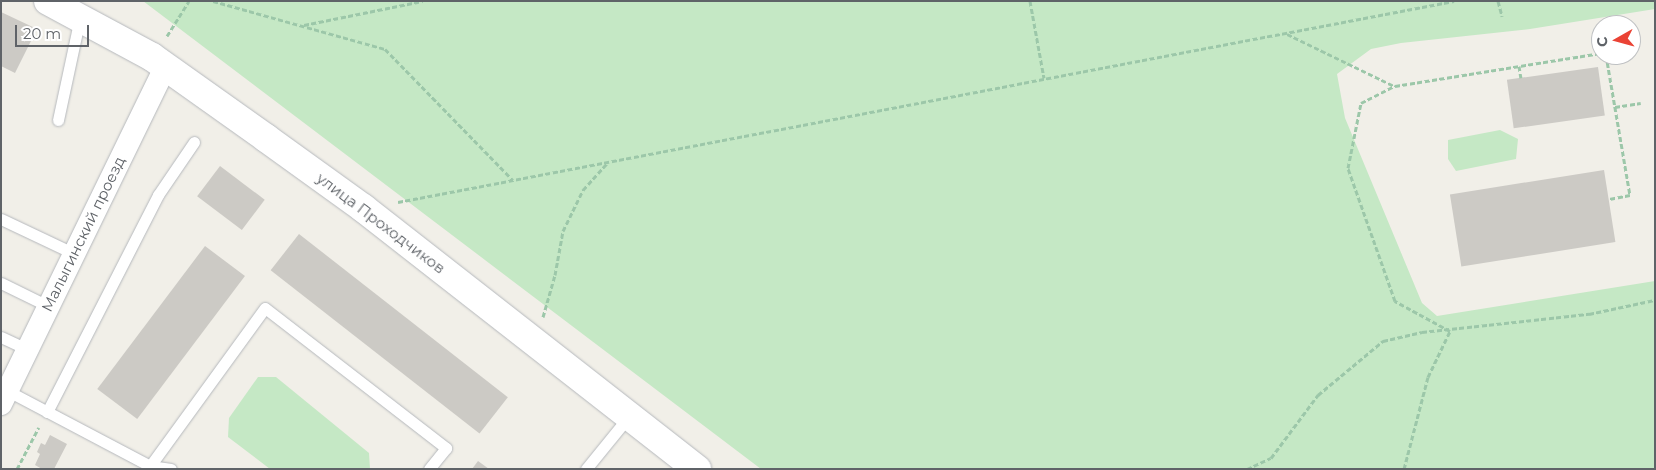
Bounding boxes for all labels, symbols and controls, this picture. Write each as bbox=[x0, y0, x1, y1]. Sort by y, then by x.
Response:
scale bar bbox=[18, 15, 91, 47]
north arrow bbox=[1591, 15, 1641, 65]
text: 20 m bbox=[23, 24, 61, 43]
text: С bbox=[1593, 36, 1612, 48]
street label: Малыгинский проезд bbox=[37, 153, 129, 315]
street label: улица Проходчиков bbox=[313, 169, 449, 277]

